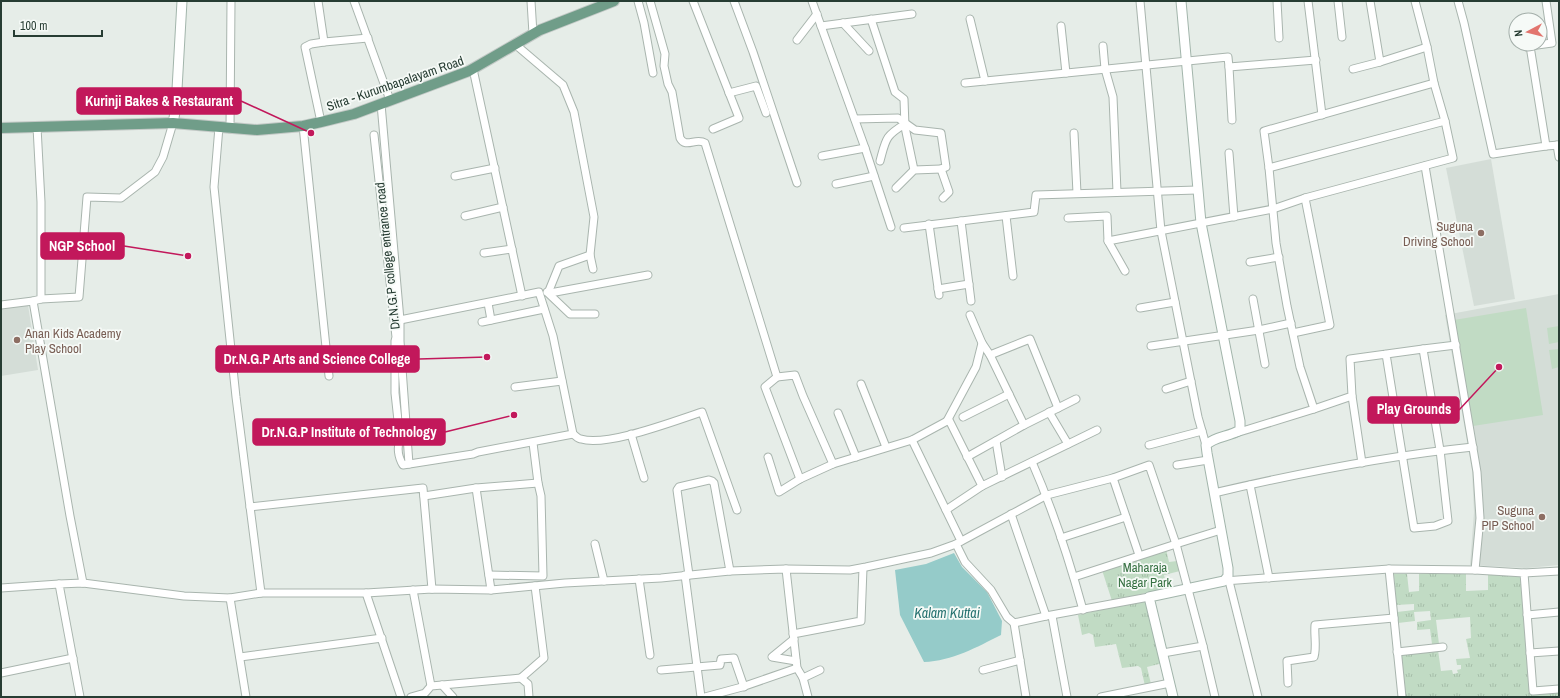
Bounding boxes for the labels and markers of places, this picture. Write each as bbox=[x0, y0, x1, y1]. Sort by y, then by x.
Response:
callout: Kurinji Bakes & Restaurant bbox=[77, 88, 241, 114]
place label: Suguna Driving School bbox=[1403, 218, 1473, 250]
marker: Suguna Driving School bbox=[1476, 228, 1486, 238]
callout: NGP School bbox=[41, 233, 124, 259]
place label: Anan Kids Academy Play School bbox=[24, 325, 122, 357]
marker: Anan Kids Academy Play School bbox=[12, 335, 22, 345]
callout: Dr.N.G.P Arts and Science College bbox=[216, 346, 419, 372]
callout: Play Grounds bbox=[1368, 397, 1459, 423]
callout: Dr.N.G.P Institute of Technology bbox=[253, 419, 445, 445]
place label: Suguna PIP School bbox=[1481, 502, 1534, 534]
marker: Suguna PIP School bbox=[1537, 512, 1547, 522]

